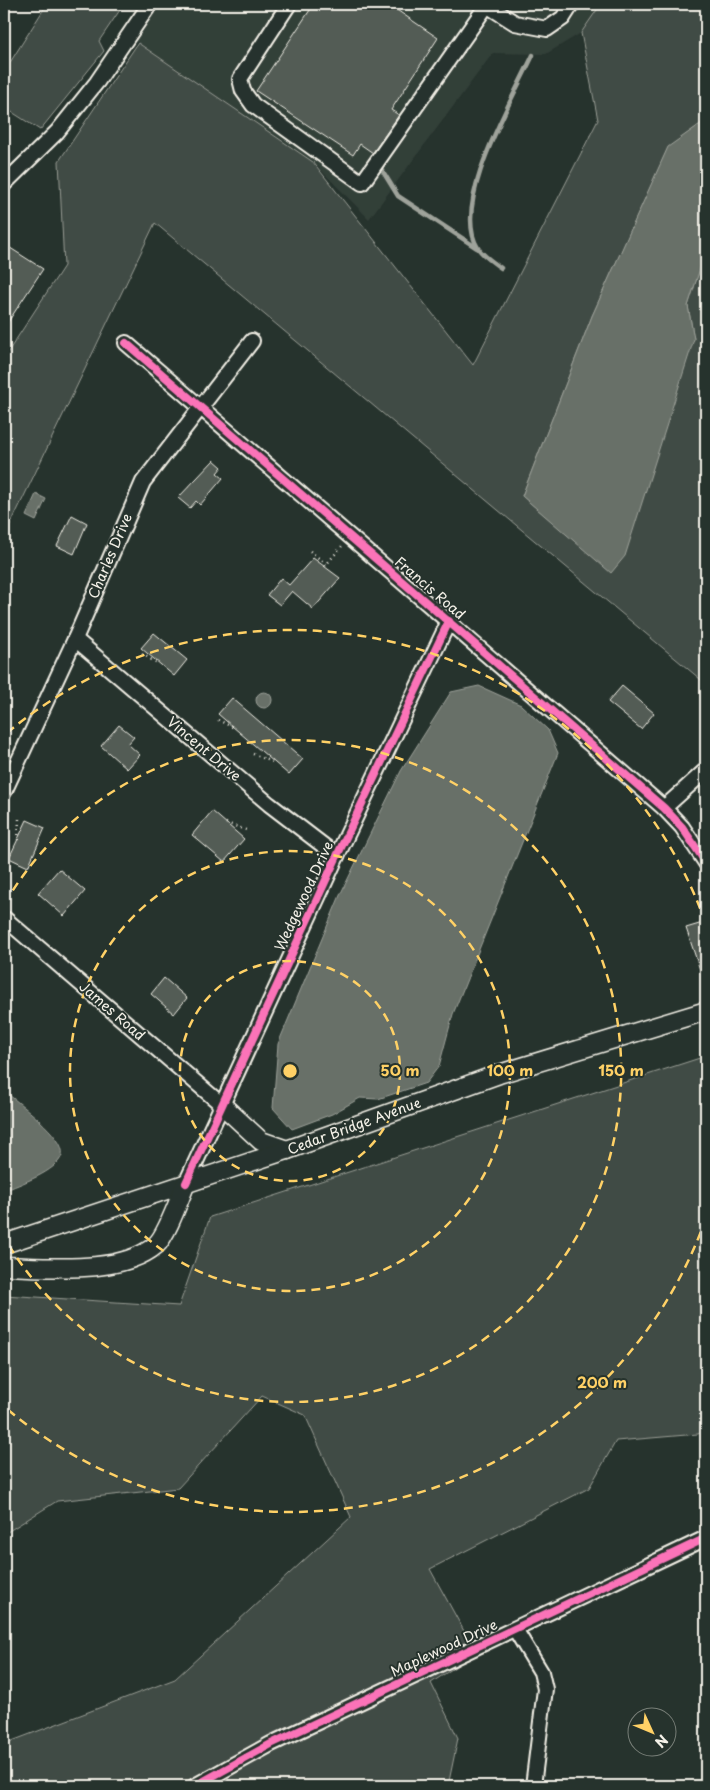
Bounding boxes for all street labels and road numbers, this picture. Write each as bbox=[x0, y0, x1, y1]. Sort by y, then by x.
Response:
street label: Charles Drive bbox=[82, 510, 137, 602]
street label: Francis Road bbox=[391, 551, 470, 624]
street label: Vincent Drive bbox=[163, 711, 246, 786]
street label: Wedgewood Drive bbox=[269, 837, 338, 954]
street label: James Road bbox=[75, 976, 150, 1045]
street label: Cedar Bridge Avenue bbox=[284, 1092, 423, 1159]
street label: Maplewood Drive bbox=[387, 1614, 501, 1681]

